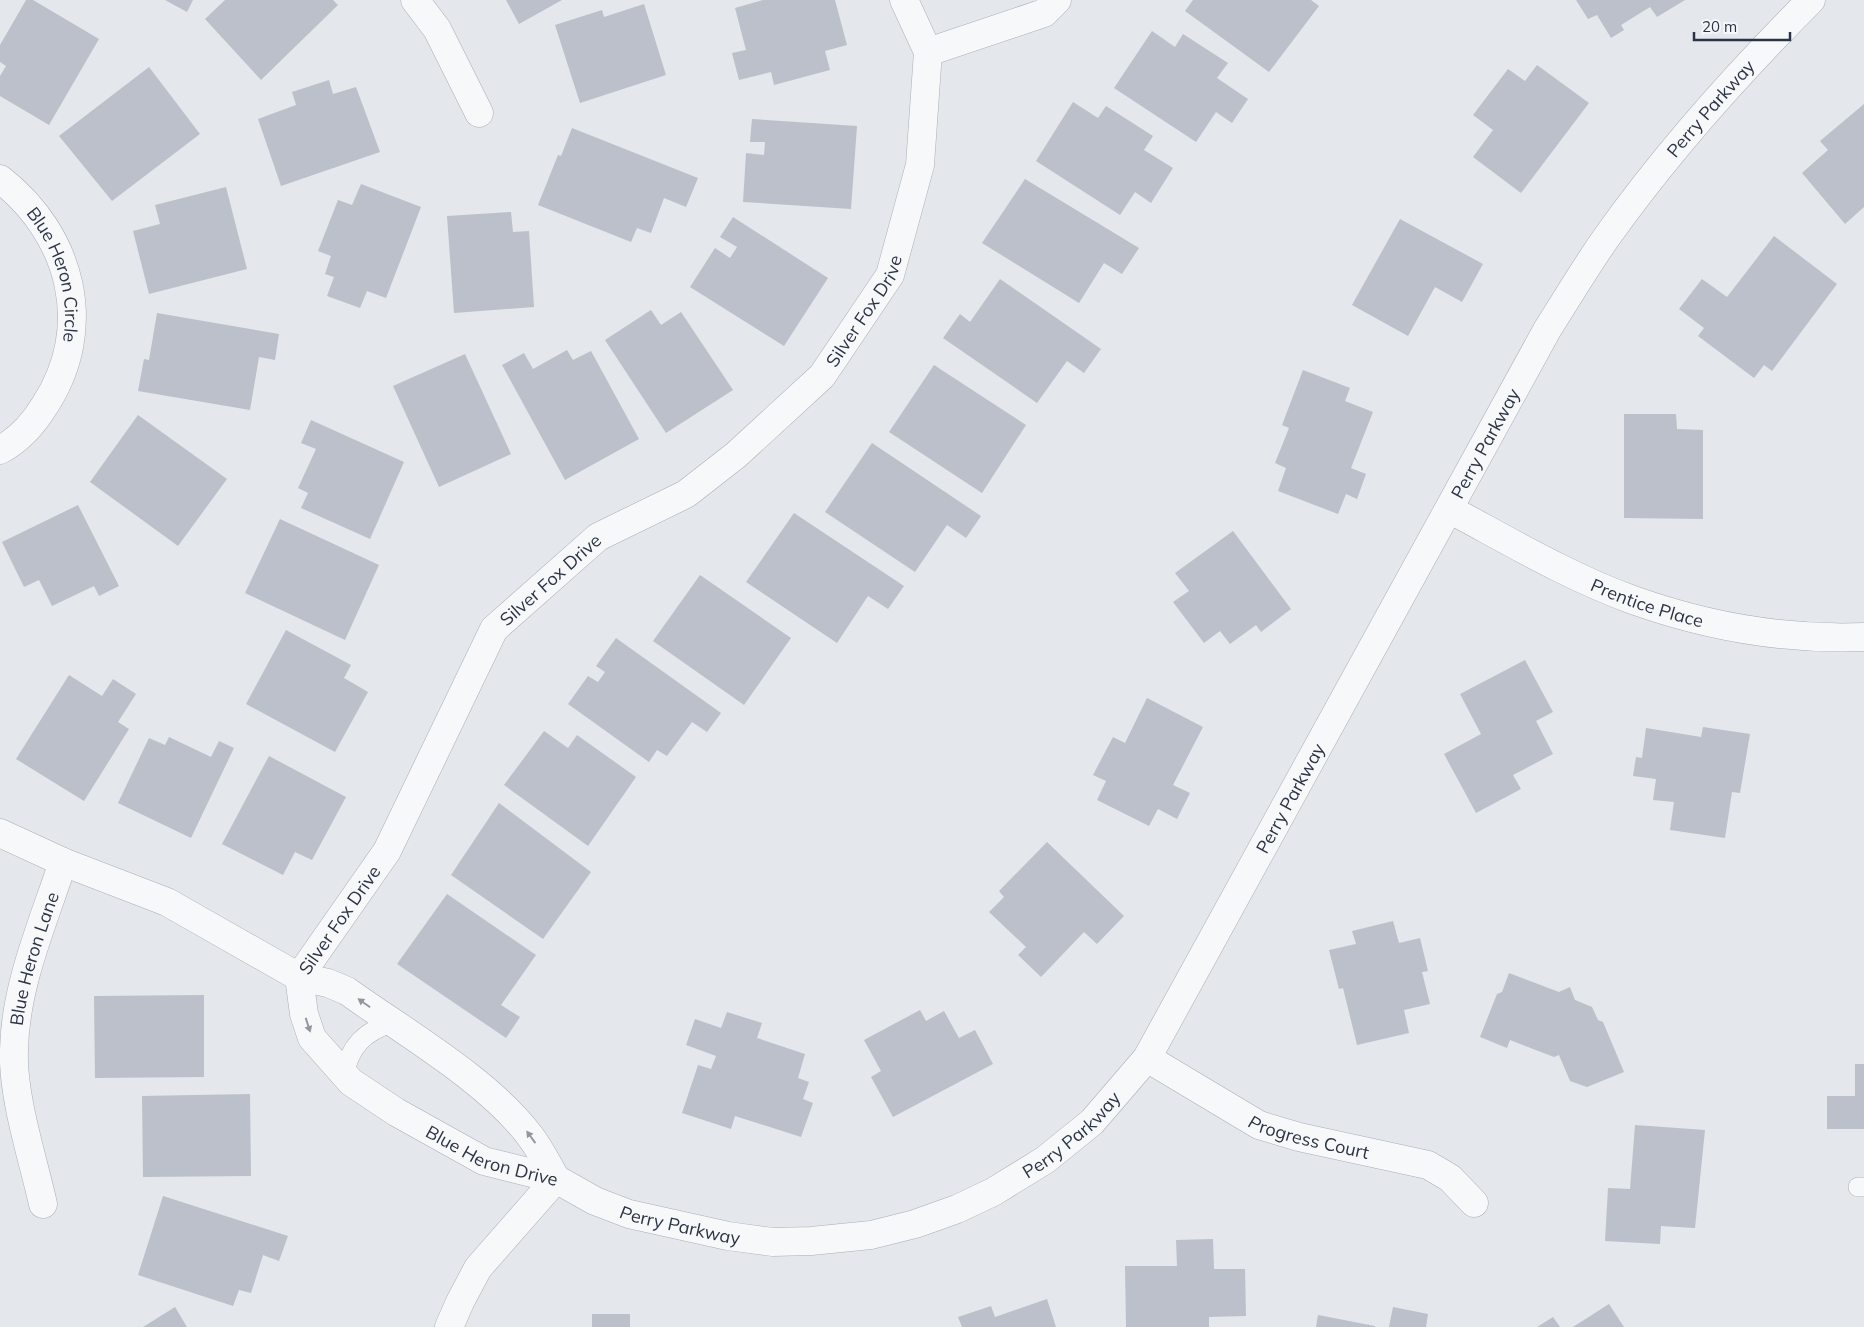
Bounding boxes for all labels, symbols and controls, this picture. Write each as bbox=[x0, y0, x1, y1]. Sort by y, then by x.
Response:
scale bar bbox=[1694, 10, 1790, 42]
text: 20 m bbox=[1702, 17, 1737, 36]
street label: Perry Parkway bbox=[1661, 54, 1759, 162]
street label: Blue Heron Circle bbox=[22, 202, 83, 344]
street label: Silver Fox Drive bbox=[820, 253, 906, 371]
street label: Perry Parkway bbox=[1445, 384, 1525, 502]
street label: Silver Fox Drive bbox=[495, 528, 606, 630]
street label: Prentice Place bbox=[1587, 573, 1706, 632]
street label: Perry Parkway bbox=[1250, 738, 1330, 857]
street label: Silver Fox Drive bbox=[293, 861, 385, 979]
street label: Blue Heron Lane bbox=[4, 889, 63, 1027]
one-way arrow bbox=[357, 998, 370, 1008]
one-way arrow bbox=[304, 1018, 312, 1033]
street label: Perry Parkway bbox=[1018, 1086, 1125, 1183]
street label: Progress Court bbox=[1244, 1110, 1371, 1163]
street label: Blue Heron Drive bbox=[422, 1120, 561, 1191]
one-way arrow bbox=[525, 1131, 536, 1144]
street label: Perry Parkway bbox=[617, 1200, 742, 1249]

